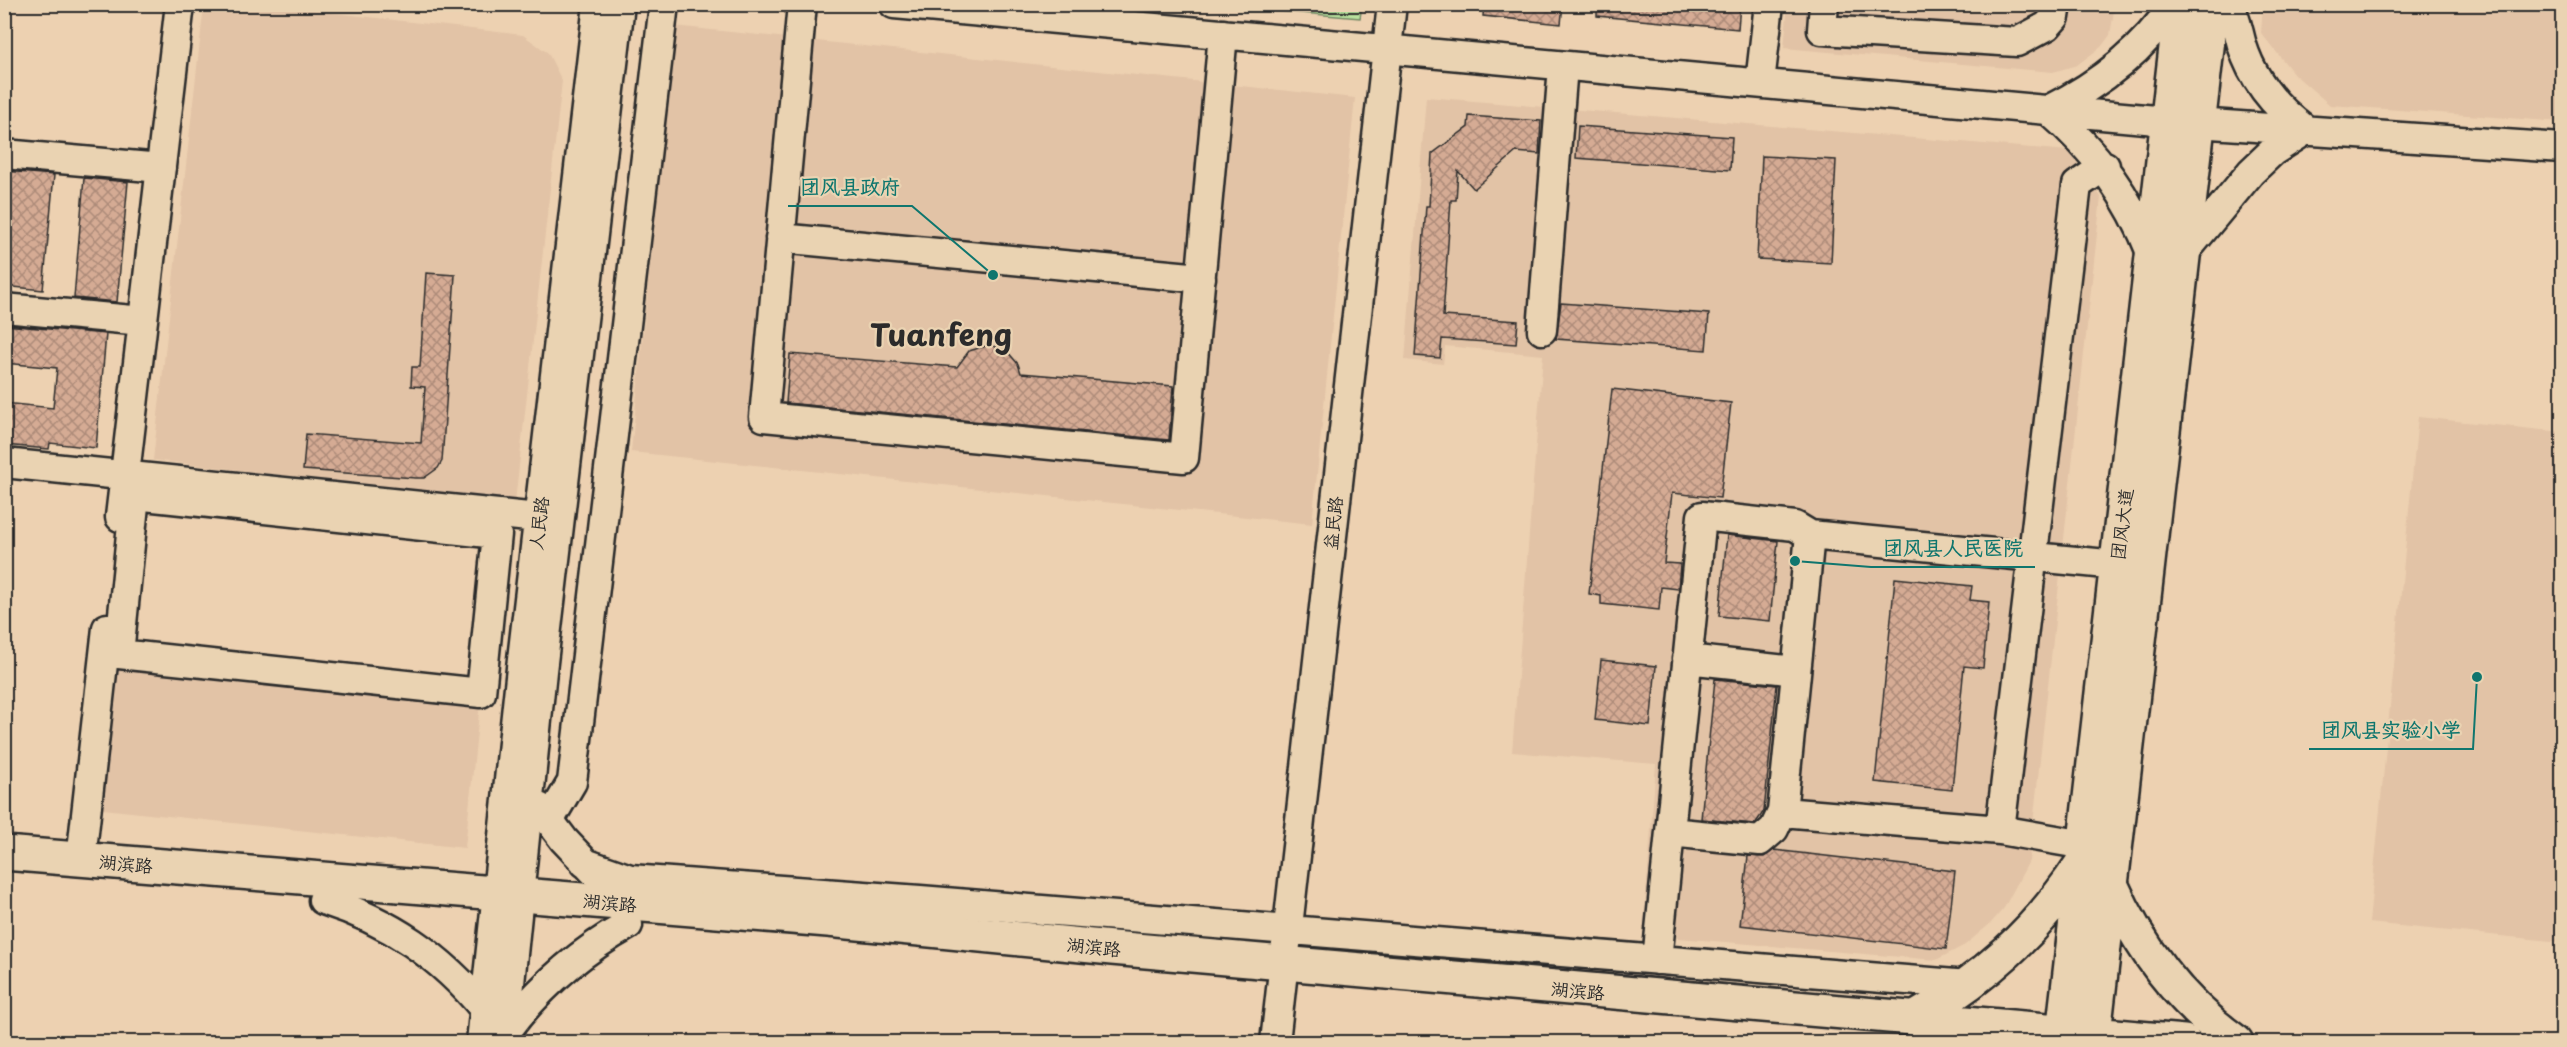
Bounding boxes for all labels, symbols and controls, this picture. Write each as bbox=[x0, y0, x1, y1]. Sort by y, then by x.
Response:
callout: 团风县政府 bbox=[788, 168, 912, 206]
text: 团风县政府 bbox=[800, 171, 900, 201]
district label: Tuanfeng bbox=[870, 311, 1012, 356]
street label: 团风大道 bbox=[2103, 487, 2139, 561]
street label: 人民路 bbox=[521, 495, 555, 551]
street label: 益民路 bbox=[1316, 495, 1348, 551]
callout: 团风县人民医院 bbox=[1871, 529, 2035, 567]
text: 团风县人民医院 bbox=[1883, 532, 2023, 562]
callout: 团风县实验小学 bbox=[2309, 711, 2473, 749]
text: 团风县实验小学 bbox=[2321, 714, 2461, 744]
street label: 湖滨路 bbox=[98, 847, 154, 879]
street label: 湖滨路 bbox=[582, 886, 638, 918]
street label: 湖滨路 bbox=[1066, 930, 1122, 962]
street label: 湖滨路 bbox=[1550, 974, 1606, 1006]

